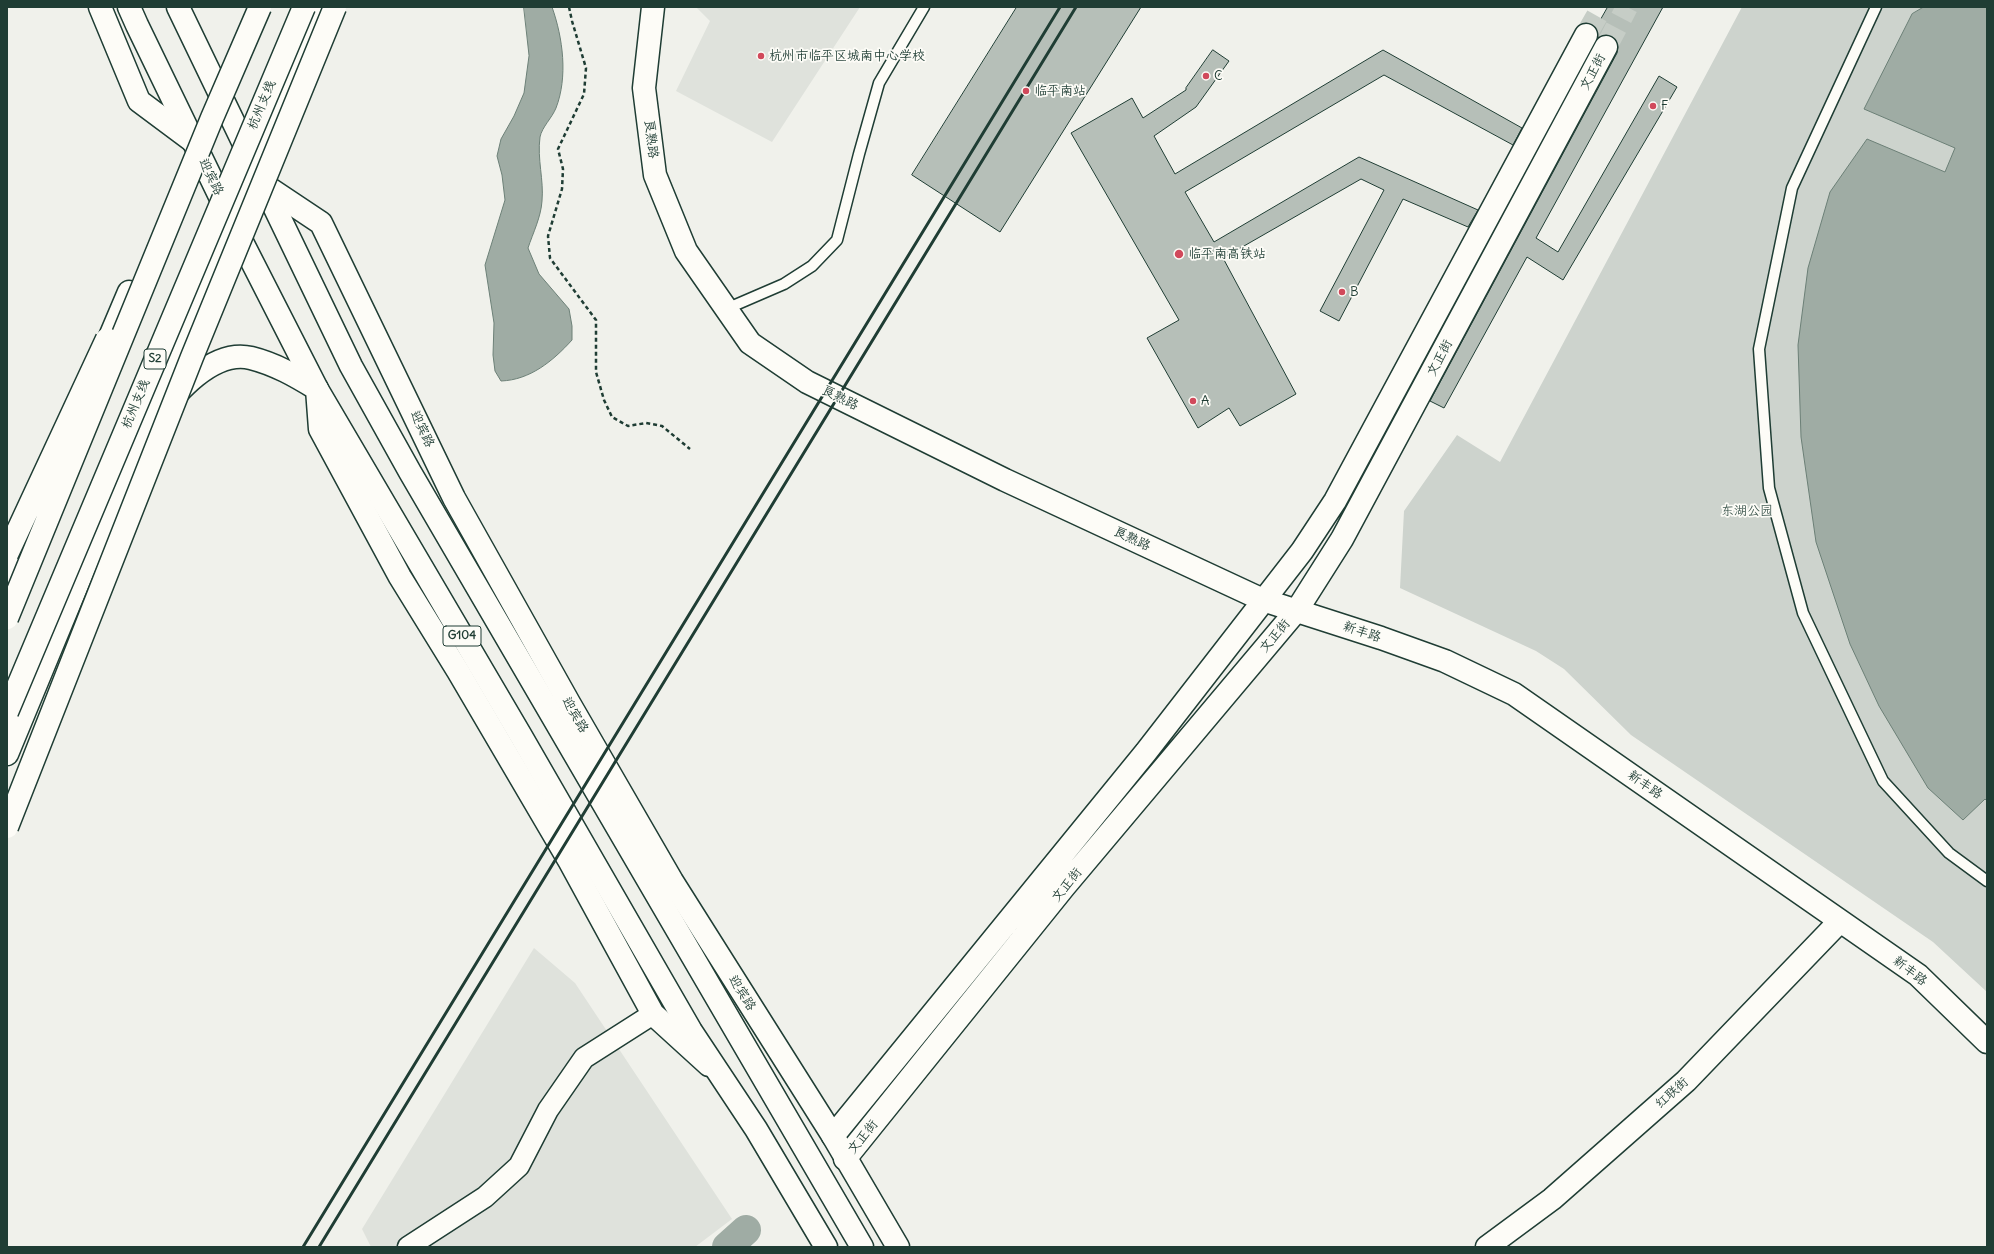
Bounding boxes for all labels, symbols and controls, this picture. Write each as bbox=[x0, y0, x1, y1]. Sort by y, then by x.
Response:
place label: 杭州市临平区城南中心学校 bbox=[769, 48, 925, 64]
marker: 杭州市临平区城南中心学校 bbox=[756, 51, 766, 61]
street label: 文正街 bbox=[1577, 51, 1609, 93]
place label: C bbox=[1214, 68, 1223, 84]
marker: C bbox=[1201, 71, 1211, 81]
street label: 杭州支线 bbox=[245, 78, 279, 132]
place label: 临平南站 bbox=[1034, 83, 1086, 99]
marker: 临平南站 bbox=[1021, 86, 1031, 96]
place label: F bbox=[1661, 98, 1668, 114]
marker: F bbox=[1648, 101, 1658, 111]
street label: 良熟路 bbox=[641, 119, 661, 159]
street label: 迎宾路 bbox=[195, 156, 227, 198]
place label: 临平南高铁站 bbox=[1188, 246, 1266, 262]
marker: 临平南高铁站 bbox=[1173, 248, 1185, 260]
place label: B bbox=[1350, 284, 1359, 300]
marker: B bbox=[1337, 287, 1347, 297]
street label: 文正街 bbox=[1424, 337, 1456, 379]
road number: S2 bbox=[144, 349, 166, 369]
street label: 杭州支线 bbox=[119, 377, 153, 431]
street label: 良熟路 bbox=[819, 382, 861, 414]
place label: A bbox=[1201, 393, 1209, 409]
marker: A bbox=[1188, 396, 1198, 406]
street label: 迎宾路 bbox=[407, 408, 437, 450]
park label: 东湖公园 bbox=[1721, 503, 1773, 519]
street label: 良熟路 bbox=[1111, 524, 1153, 554]
street label: 文正街 bbox=[1256, 616, 1294, 656]
street label: 新丰路 bbox=[1341, 618, 1383, 646]
road number: G104 bbox=[443, 626, 481, 646]
street label: 迎宾路 bbox=[558, 694, 592, 736]
street label: 新丰路 bbox=[1625, 767, 1665, 803]
street label: 文正街 bbox=[1049, 865, 1085, 905]
street label: 新丰路 bbox=[1890, 953, 1930, 989]
street label: 迎宾路 bbox=[725, 972, 759, 1014]
street label: 红联街 bbox=[1652, 1074, 1692, 1112]
street label: 文正街 bbox=[845, 1117, 881, 1157]

